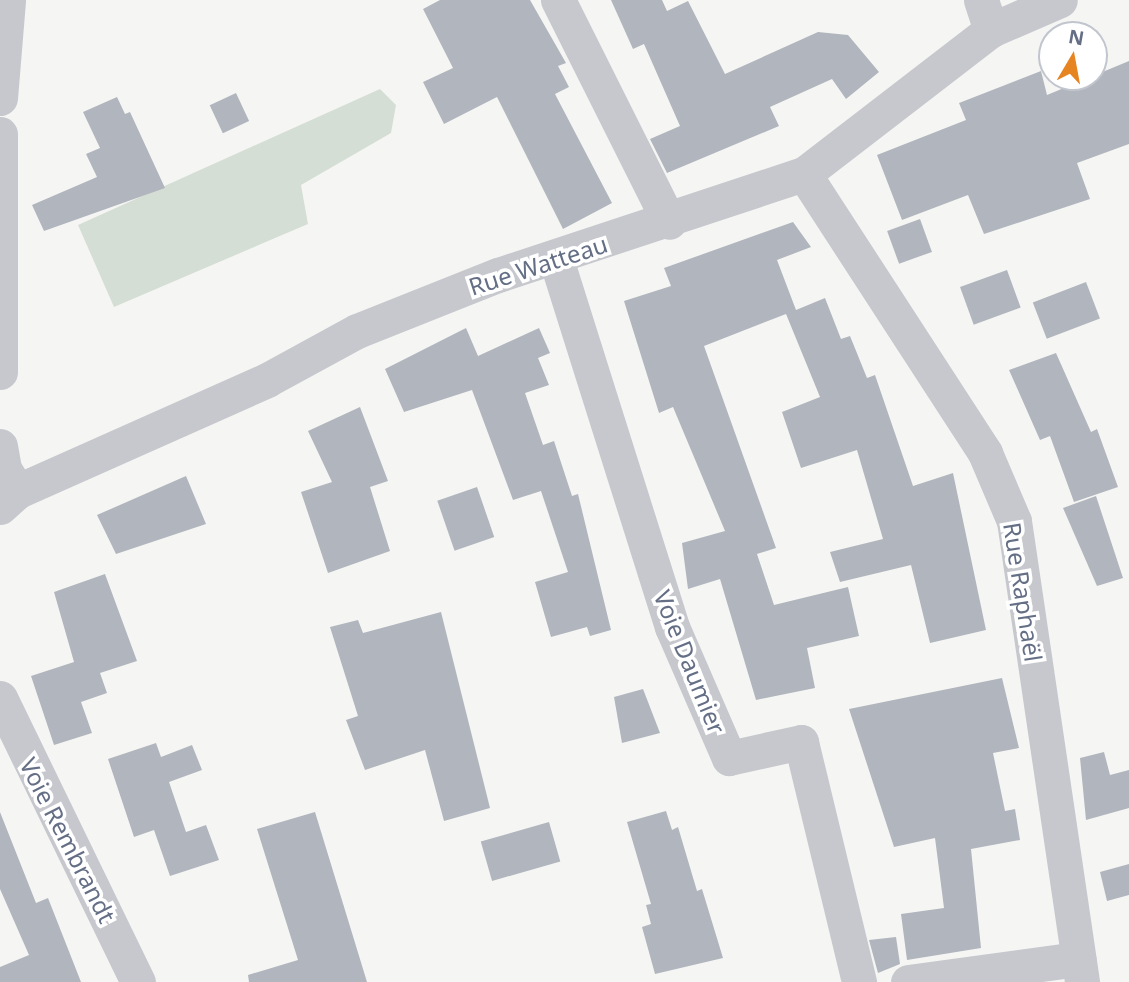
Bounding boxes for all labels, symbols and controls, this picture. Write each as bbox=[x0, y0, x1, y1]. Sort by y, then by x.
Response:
north arrow bbox=[1038, 21, 1108, 91]
text: N bbox=[1066, 23, 1086, 51]
street label: Rue Watteau bbox=[465, 229, 611, 301]
street label: Rue Raphaël bbox=[998, 520, 1048, 664]
street label: Voie Daumier bbox=[648, 586, 732, 738]
street label: Voie Rembrandt bbox=[14, 753, 122, 927]

